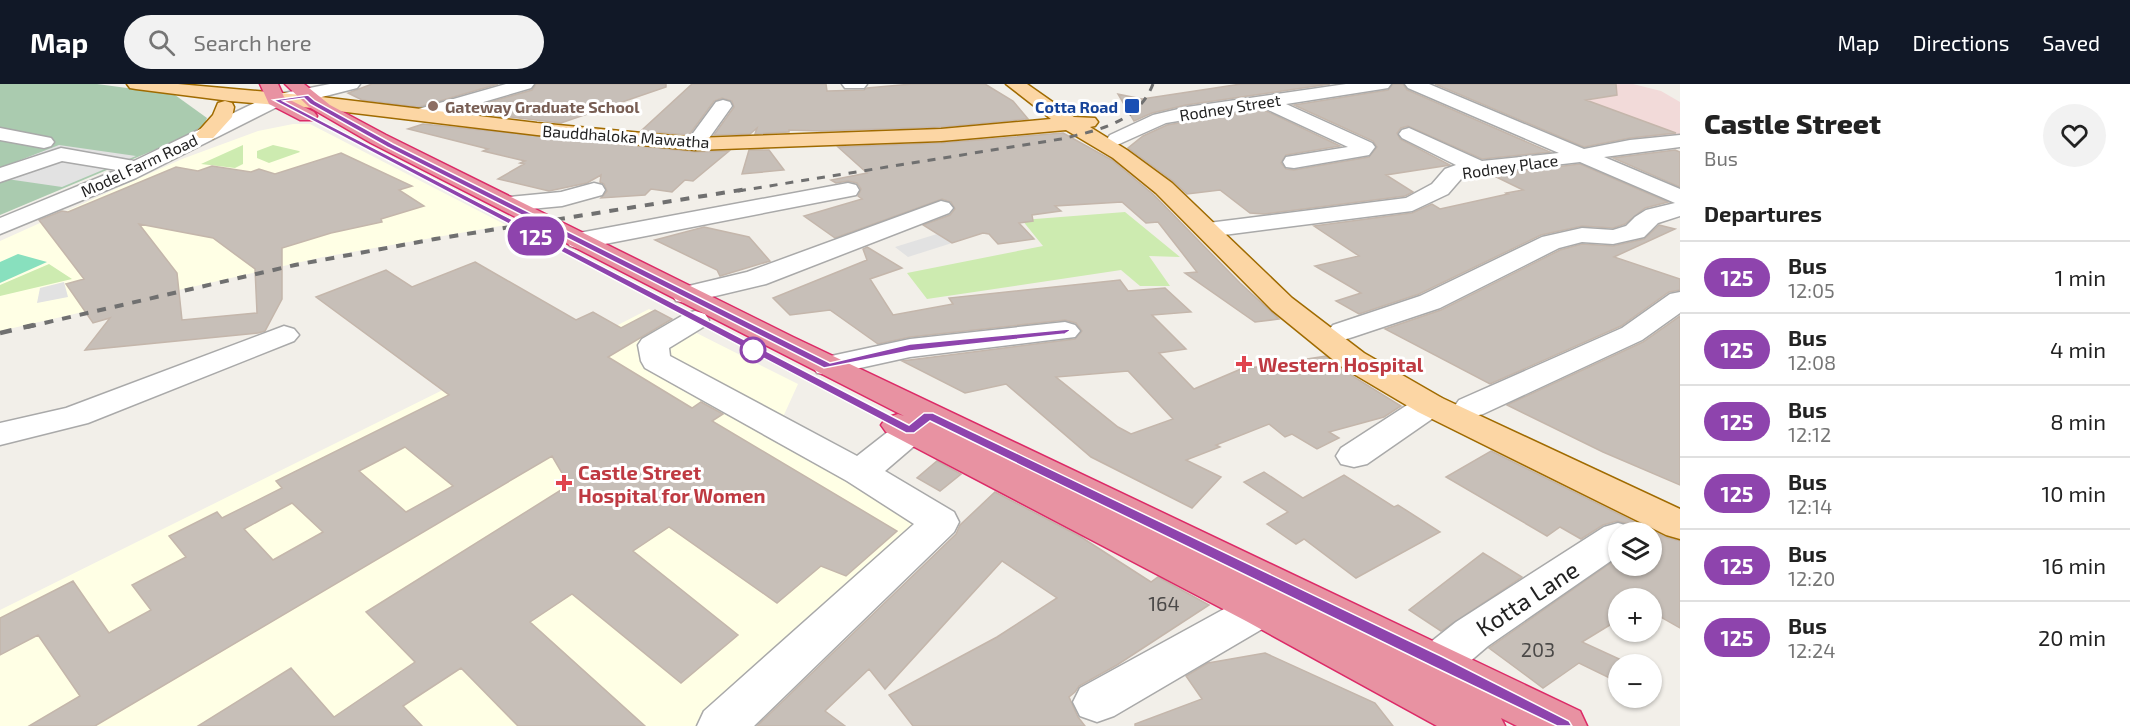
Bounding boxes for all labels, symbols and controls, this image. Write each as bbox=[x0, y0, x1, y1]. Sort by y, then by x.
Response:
search box bbox=[124, 15, 544, 69]
text: Map bbox=[30, 25, 88, 59]
icon: search bbox=[145, 26, 178, 59]
text: Search here bbox=[193, 29, 312, 55]
text: Map bbox=[1837, 30, 1880, 55]
text: Directions bbox=[1913, 30, 2009, 55]
text: Saved bbox=[2042, 30, 2100, 55]
street label: Rodney Street bbox=[1178, 90, 1282, 124]
place label: Gateway Graduate School bbox=[445, 97, 640, 117]
place label: Cotta Road bbox=[1035, 97, 1118, 116]
marker: Cotta Road bbox=[1123, 97, 1141, 115]
marker: Gateway Graduate School bbox=[426, 99, 440, 113]
button: heart bbox=[2043, 104, 2106, 167]
text: Castle Street bbox=[1704, 106, 1881, 140]
street label: Bauddhaloka Mawatha bbox=[542, 121, 710, 151]
street label: Model Farm Road bbox=[78, 130, 200, 200]
text: Bus bbox=[1704, 146, 1738, 170]
street label: Rodney Place bbox=[1461, 150, 1559, 182]
text: Departures bbox=[1704, 200, 1822, 226]
line badge: 125 bbox=[502, 216, 570, 256]
text: 125 bbox=[520, 224, 552, 249]
text: Bus bbox=[1788, 252, 1827, 278]
text: 1 min bbox=[2055, 264, 2106, 290]
text: 125 bbox=[1721, 265, 1753, 290]
text: 12:05 bbox=[1788, 278, 1835, 302]
text: Bus bbox=[1788, 324, 1827, 350]
text: 4 min bbox=[2050, 336, 2106, 362]
unlabelled marker bbox=[740, 337, 766, 363]
text: 125 bbox=[1721, 337, 1753, 362]
text: 12:08 bbox=[1788, 350, 1836, 374]
place label: Western Hospital bbox=[1258, 352, 1424, 376]
marker: Western Hospital bbox=[1235, 355, 1253, 373]
text: Bus bbox=[1788, 396, 1827, 422]
text: 8 min bbox=[2050, 408, 2106, 434]
text: 125 bbox=[1721, 409, 1753, 434]
text: 12:12 bbox=[1788, 422, 1831, 446]
place label: Castle Street Hospital for Women bbox=[578, 460, 766, 507]
text: Bus bbox=[1788, 468, 1827, 494]
marker: Castle Street Hospital for Women bbox=[555, 474, 573, 492]
text: 10 min bbox=[2042, 480, 2106, 506]
text: 125 bbox=[1721, 481, 1753, 506]
text: 12:14 bbox=[1788, 494, 1832, 518]
map controls bbox=[1608, 522, 1662, 708]
button: layers bbox=[1608, 522, 1662, 576]
text: Bus bbox=[1788, 540, 1827, 566]
text: 16 min bbox=[2042, 552, 2106, 578]
text: 125 bbox=[1721, 553, 1753, 578]
street label: Kotta Lane bbox=[1470, 554, 1584, 642]
text: 12:20 bbox=[1788, 566, 1835, 590]
button: + bbox=[1608, 588, 1662, 642]
house number: 164 bbox=[1148, 591, 1180, 615]
text: Bus bbox=[1788, 612, 1827, 638]
text: 20 min bbox=[2038, 624, 2106, 650]
text: 125 bbox=[1721, 625, 1753, 650]
house number: 203 bbox=[1521, 637, 1555, 661]
text: 12:24 bbox=[1788, 638, 1835, 662]
button: − bbox=[1608, 654, 1662, 708]

